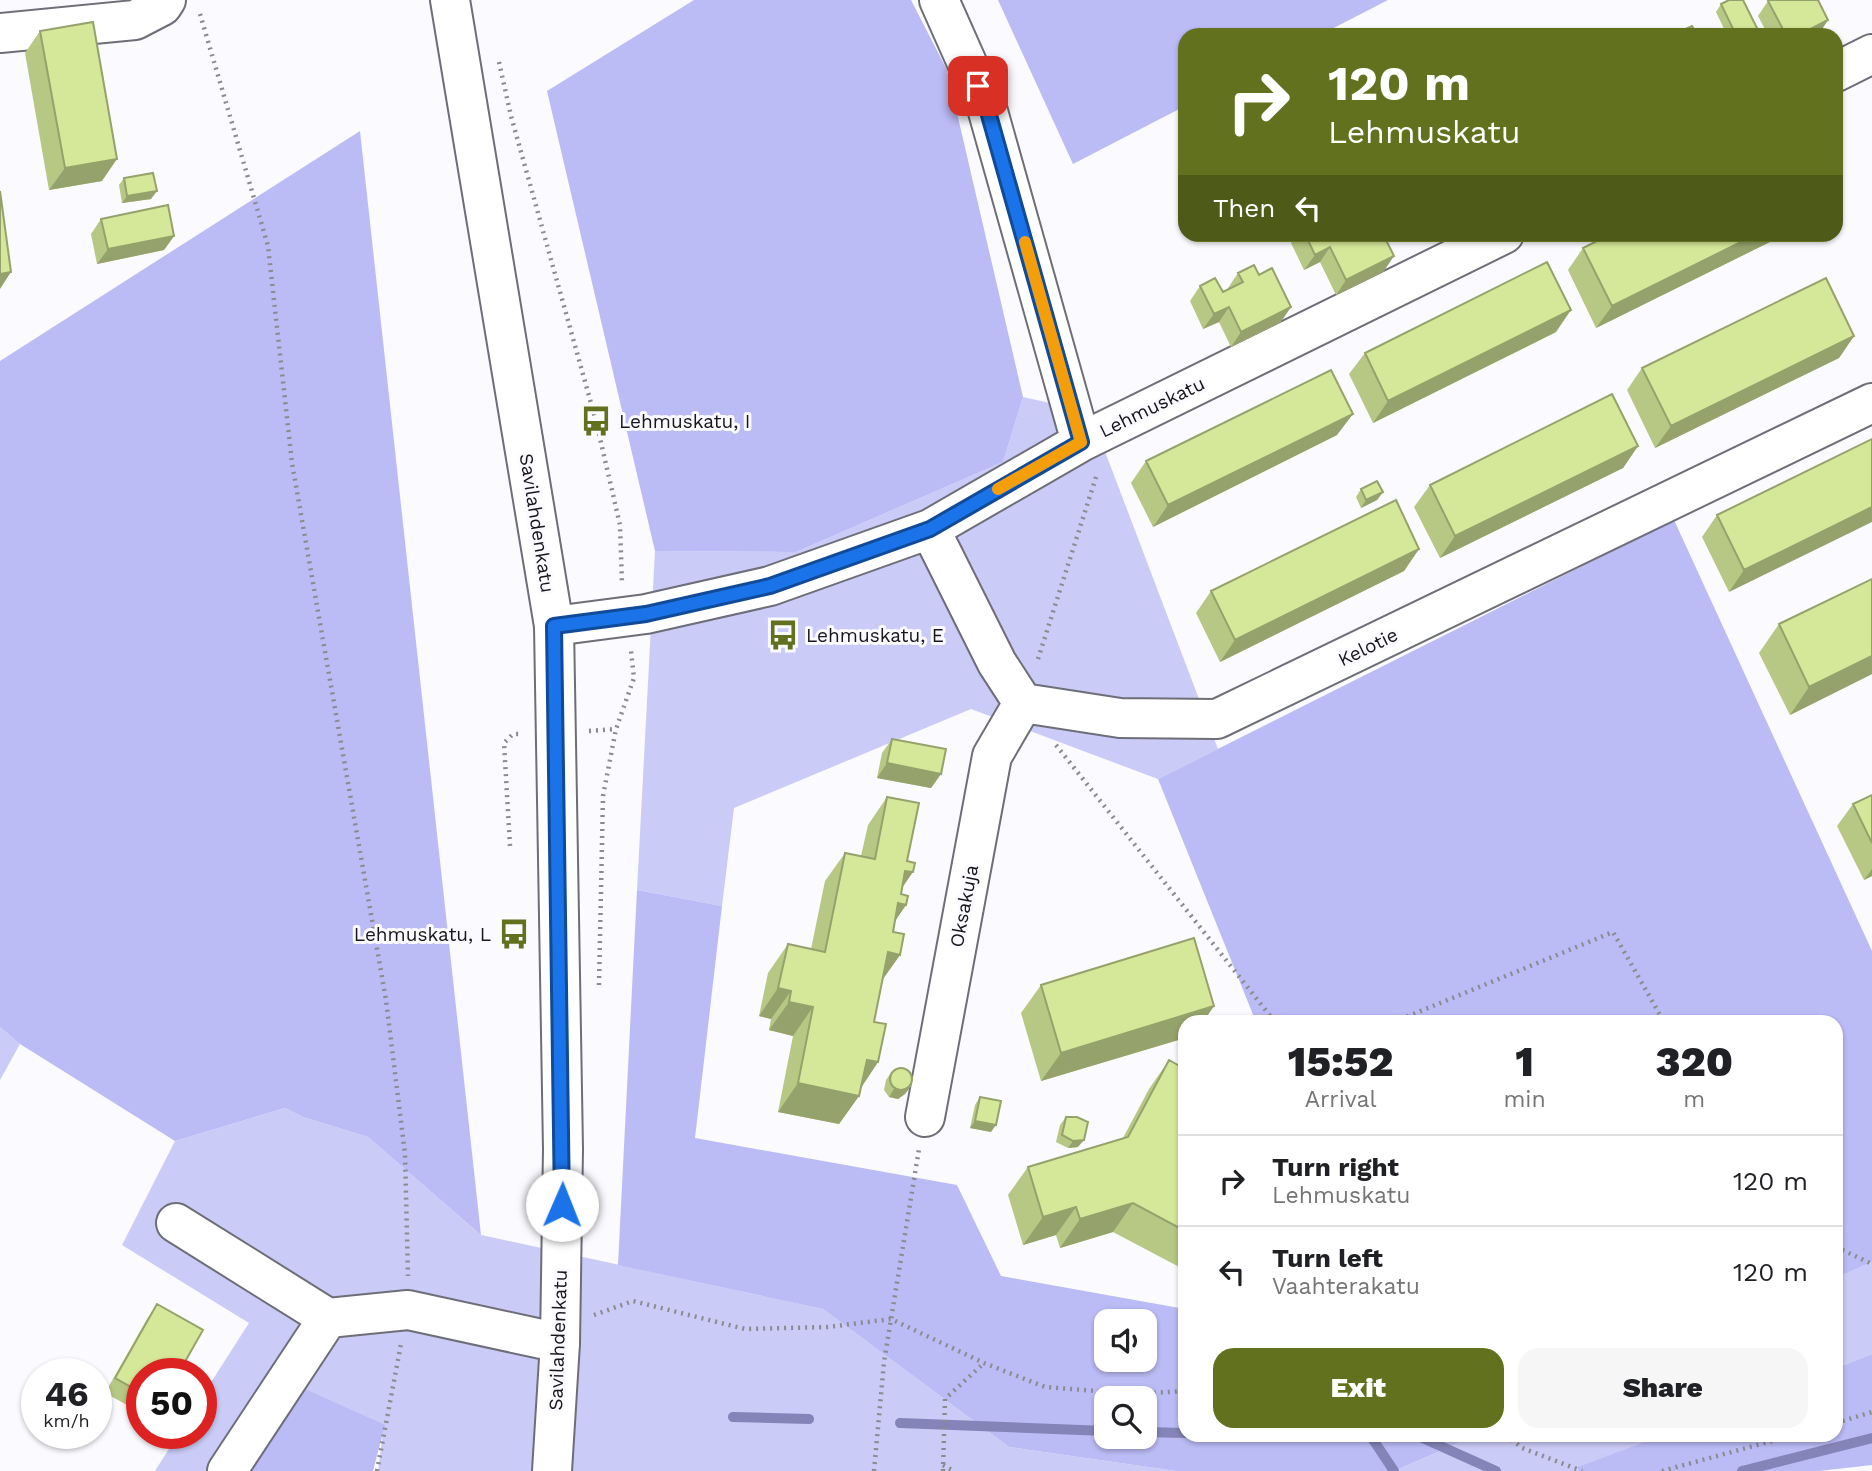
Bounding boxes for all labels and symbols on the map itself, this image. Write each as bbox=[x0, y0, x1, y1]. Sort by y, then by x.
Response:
pin bbox=[948, 56, 1008, 116]
street label: Lehmuskatu bbox=[1096, 372, 1208, 442]
bus stop icon: Lehmuskatu, I bbox=[579, 404, 613, 438]
place label: Lehmuskatu, I bbox=[619, 410, 750, 433]
street label: Savilahdenkatu bbox=[515, 452, 559, 594]
bus stop icon: Lehmuskatu, E bbox=[766, 618, 800, 652]
street label: Kelotie bbox=[1334, 623, 1402, 671]
place label: Lehmuskatu, E bbox=[806, 624, 944, 647]
street label: Oksakuja bbox=[945, 862, 983, 949]
bus stop icon: Lehmuskatu, L bbox=[497, 917, 531, 951]
place label: Lehmuskatu, L bbox=[354, 923, 491, 946]
position arrow bbox=[525, 1168, 599, 1242]
street label: Savilahdenkatu bbox=[544, 1269, 572, 1411]
speed limit sign: 50 bbox=[126, 1358, 217, 1449]

